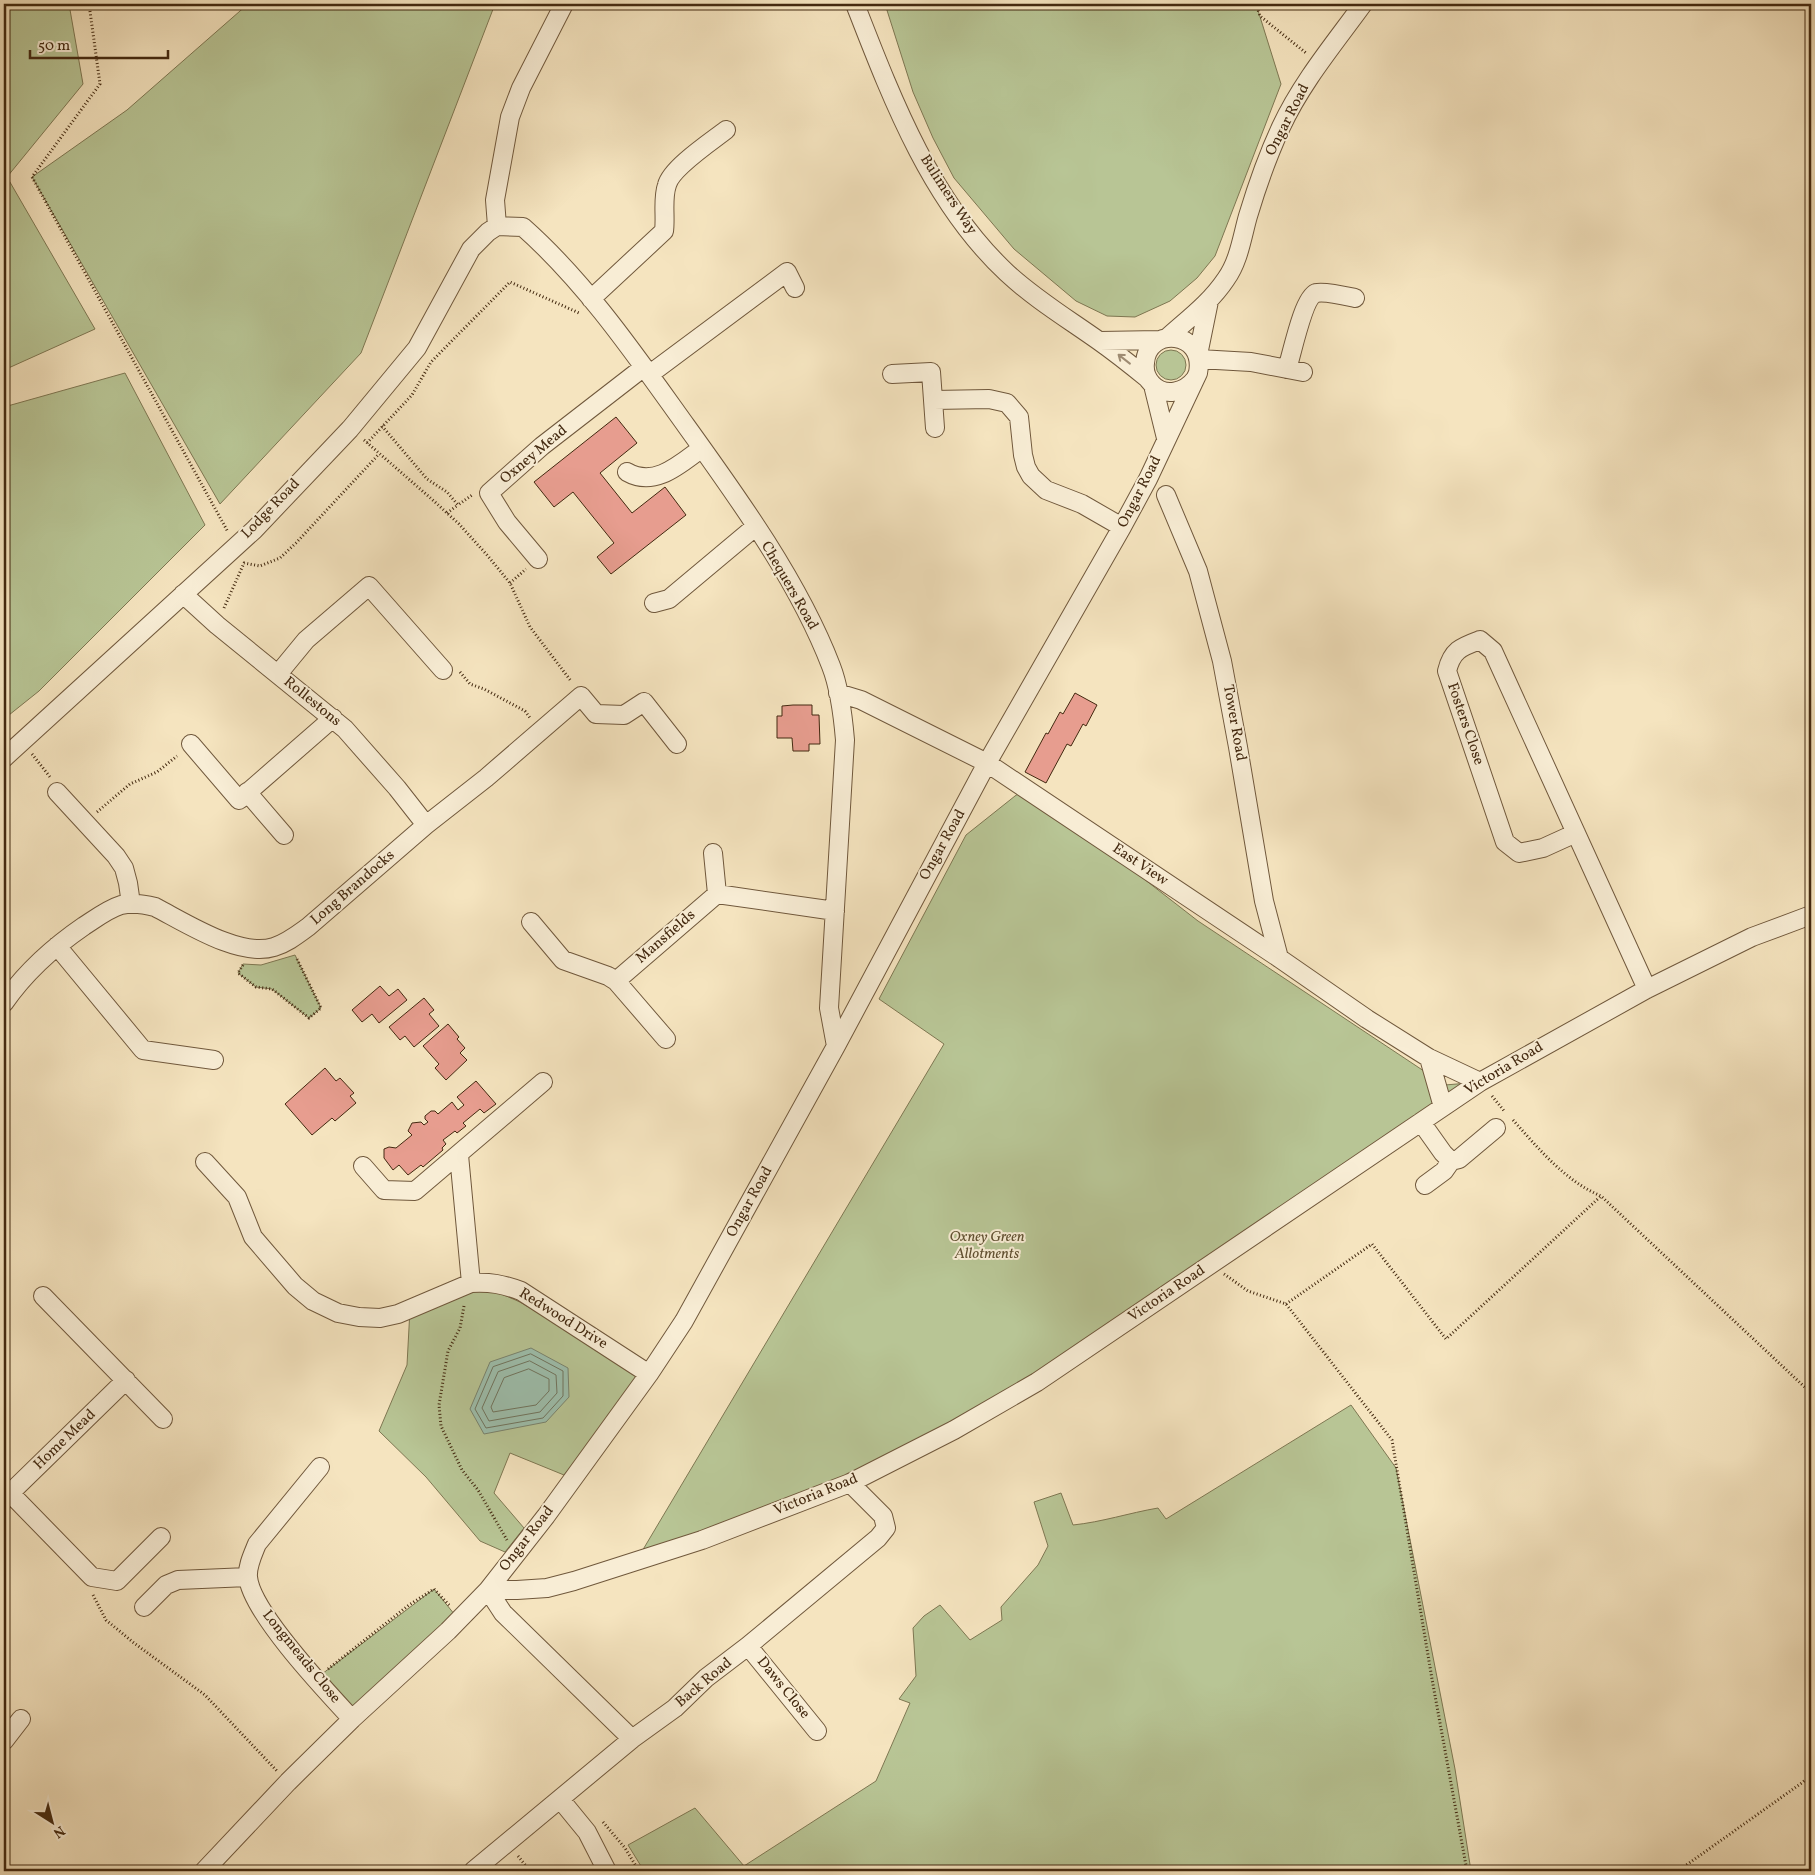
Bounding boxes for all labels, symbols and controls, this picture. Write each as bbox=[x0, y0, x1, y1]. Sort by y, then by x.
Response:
scale bar bbox=[30, 28, 168, 60]
text: 50 m bbox=[38, 36, 70, 57]
street label: Ongar Road bbox=[1261, 80, 1315, 160]
street label: Bulimers Way bbox=[914, 151, 982, 239]
one-way arrow bbox=[1117, 354, 1130, 365]
street label: Oxney Mead bbox=[496, 421, 572, 489]
street label: Ongar Road bbox=[1113, 452, 1167, 532]
street label: Lodge Road bbox=[237, 474, 305, 544]
street label: Chequers Road bbox=[755, 538, 823, 634]
street label: Rollestons bbox=[279, 672, 345, 732]
street label: Fosters Close bbox=[1441, 680, 1489, 768]
street label: Tower Road bbox=[1217, 683, 1251, 763]
street label: Ongar Road bbox=[915, 806, 971, 884]
street label: East View bbox=[1108, 839, 1172, 892]
street label: Long Brandocks bbox=[306, 845, 400, 931]
street label: Mansfields bbox=[632, 905, 700, 969]
street label: Victoria Road bbox=[1460, 1037, 1548, 1101]
street label: Ongar Road bbox=[722, 1163, 778, 1241]
park label: Oxney Green Allotments bbox=[949, 1227, 1025, 1265]
street label: Victoria Road bbox=[1124, 1260, 1210, 1328]
street label: Redwood Drive bbox=[515, 1283, 611, 1355]
street label: Home Mead bbox=[29, 1405, 101, 1475]
street label: Victoria Road bbox=[771, 1469, 861, 1521]
street label: Ongar Road bbox=[495, 1502, 559, 1576]
street label: Longmeads Close bbox=[257, 1606, 345, 1708]
street label: Daws Close bbox=[751, 1652, 815, 1724]
street label: Back Road bbox=[671, 1653, 737, 1713]
north arrow bbox=[28, 1798, 78, 1848]
text: N bbox=[49, 1821, 68, 1842]

